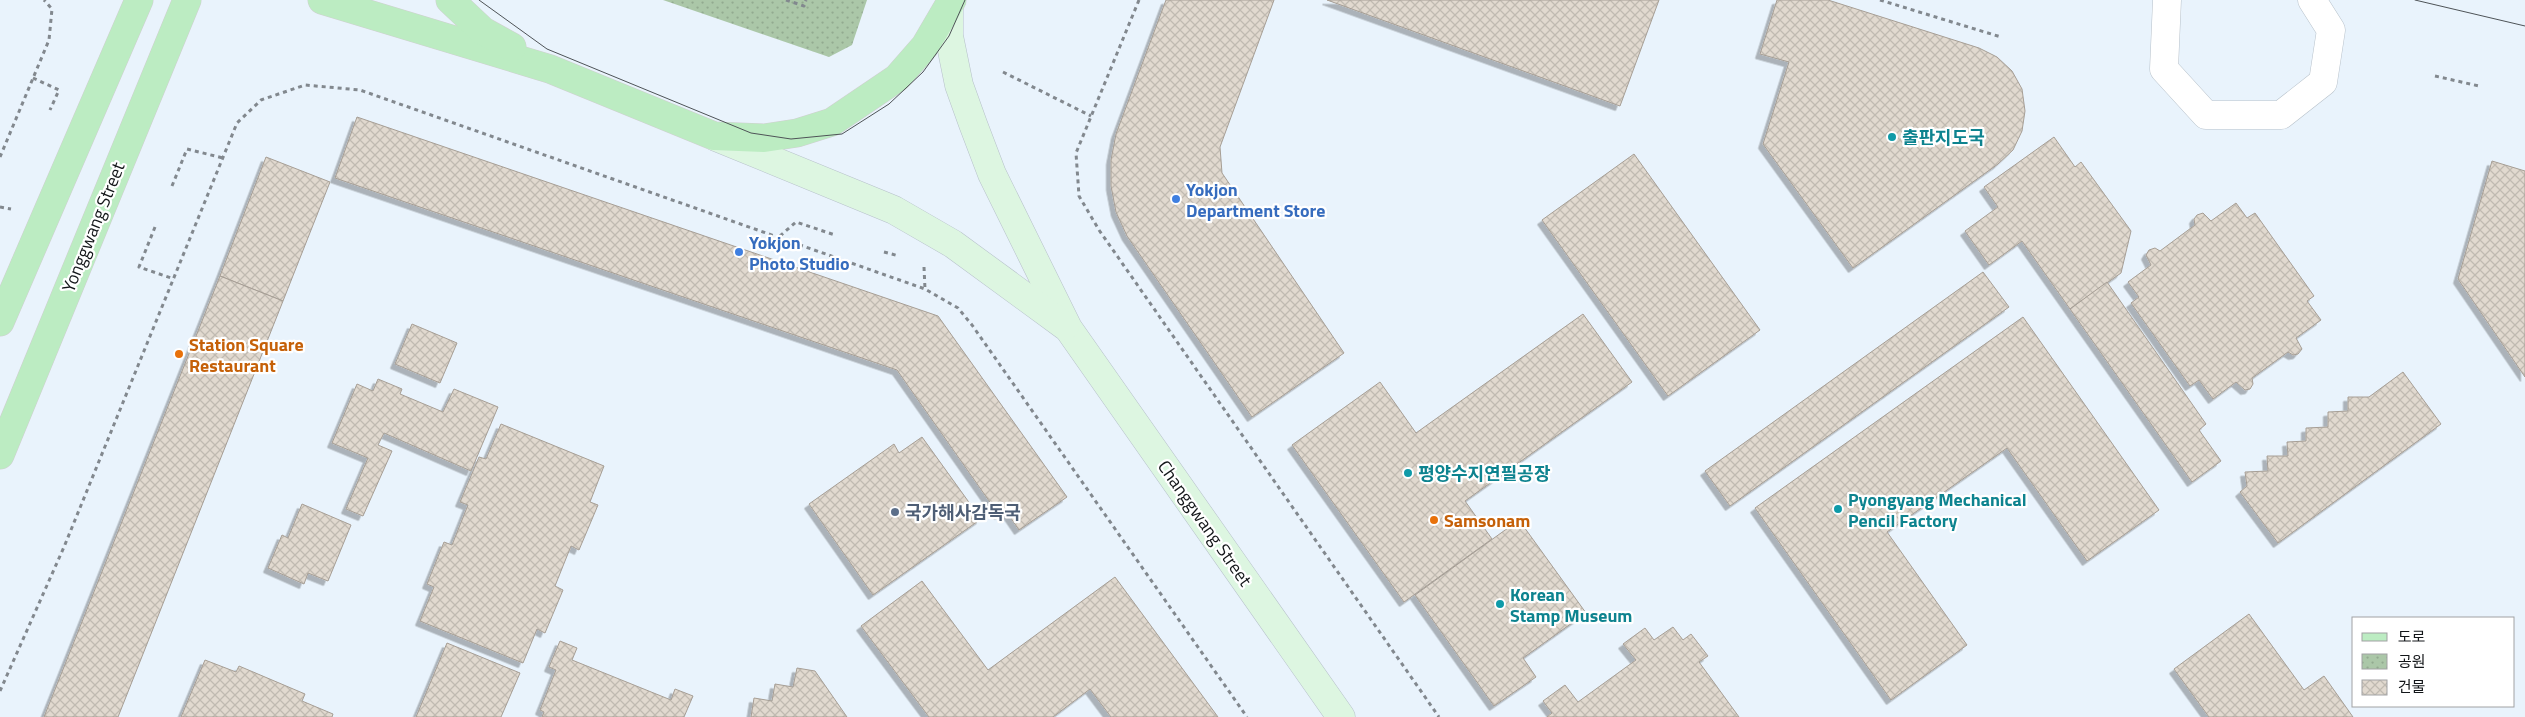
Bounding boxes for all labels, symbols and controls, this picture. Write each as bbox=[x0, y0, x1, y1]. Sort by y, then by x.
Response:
place label: 출판지도국 bbox=[1902, 124, 1985, 151]
marker: 출판지도국 bbox=[1886, 131, 1898, 143]
street label: Yonggwang Street bbox=[55, 157, 132, 296]
place label: Yokjon Department Store bbox=[1186, 176, 1325, 224]
marker: Yokjon Department Store bbox=[1170, 193, 1182, 205]
place label: Yokjon Photo Studio bbox=[749, 229, 850, 277]
marker: Yokjon Photo Studio bbox=[733, 246, 745, 258]
place label: Station Square Restaurant bbox=[189, 331, 304, 379]
marker: Station Square Restaurant bbox=[173, 348, 185, 360]
street label: Changgwang Street bbox=[1151, 454, 1259, 592]
place label: 평양수지연필공장 bbox=[1418, 460, 1551, 487]
marker: 평양수지연필공장 bbox=[1402, 467, 1414, 479]
place label: Pyongyang Mechanical Pencil Factory bbox=[1848, 486, 2027, 534]
place label: 국가해사감독국 bbox=[905, 499, 1021, 526]
marker: Pyongyang Mechanical Pencil Factory bbox=[1832, 503, 1844, 515]
marker: 국가해사감독국 bbox=[889, 506, 901, 518]
place label: Samsonam bbox=[1444, 507, 1530, 534]
marker: Samsonam bbox=[1428, 514, 1440, 526]
place label: Korean Stamp Museum bbox=[1510, 581, 1632, 629]
marker: Korean Stamp Museum bbox=[1494, 598, 1506, 610]
legend bbox=[2352, 617, 2515, 707]
text: 도로 bbox=[2398, 625, 2426, 648]
text: 공원 bbox=[2398, 650, 2426, 673]
text: 건물 bbox=[2398, 675, 2426, 698]

